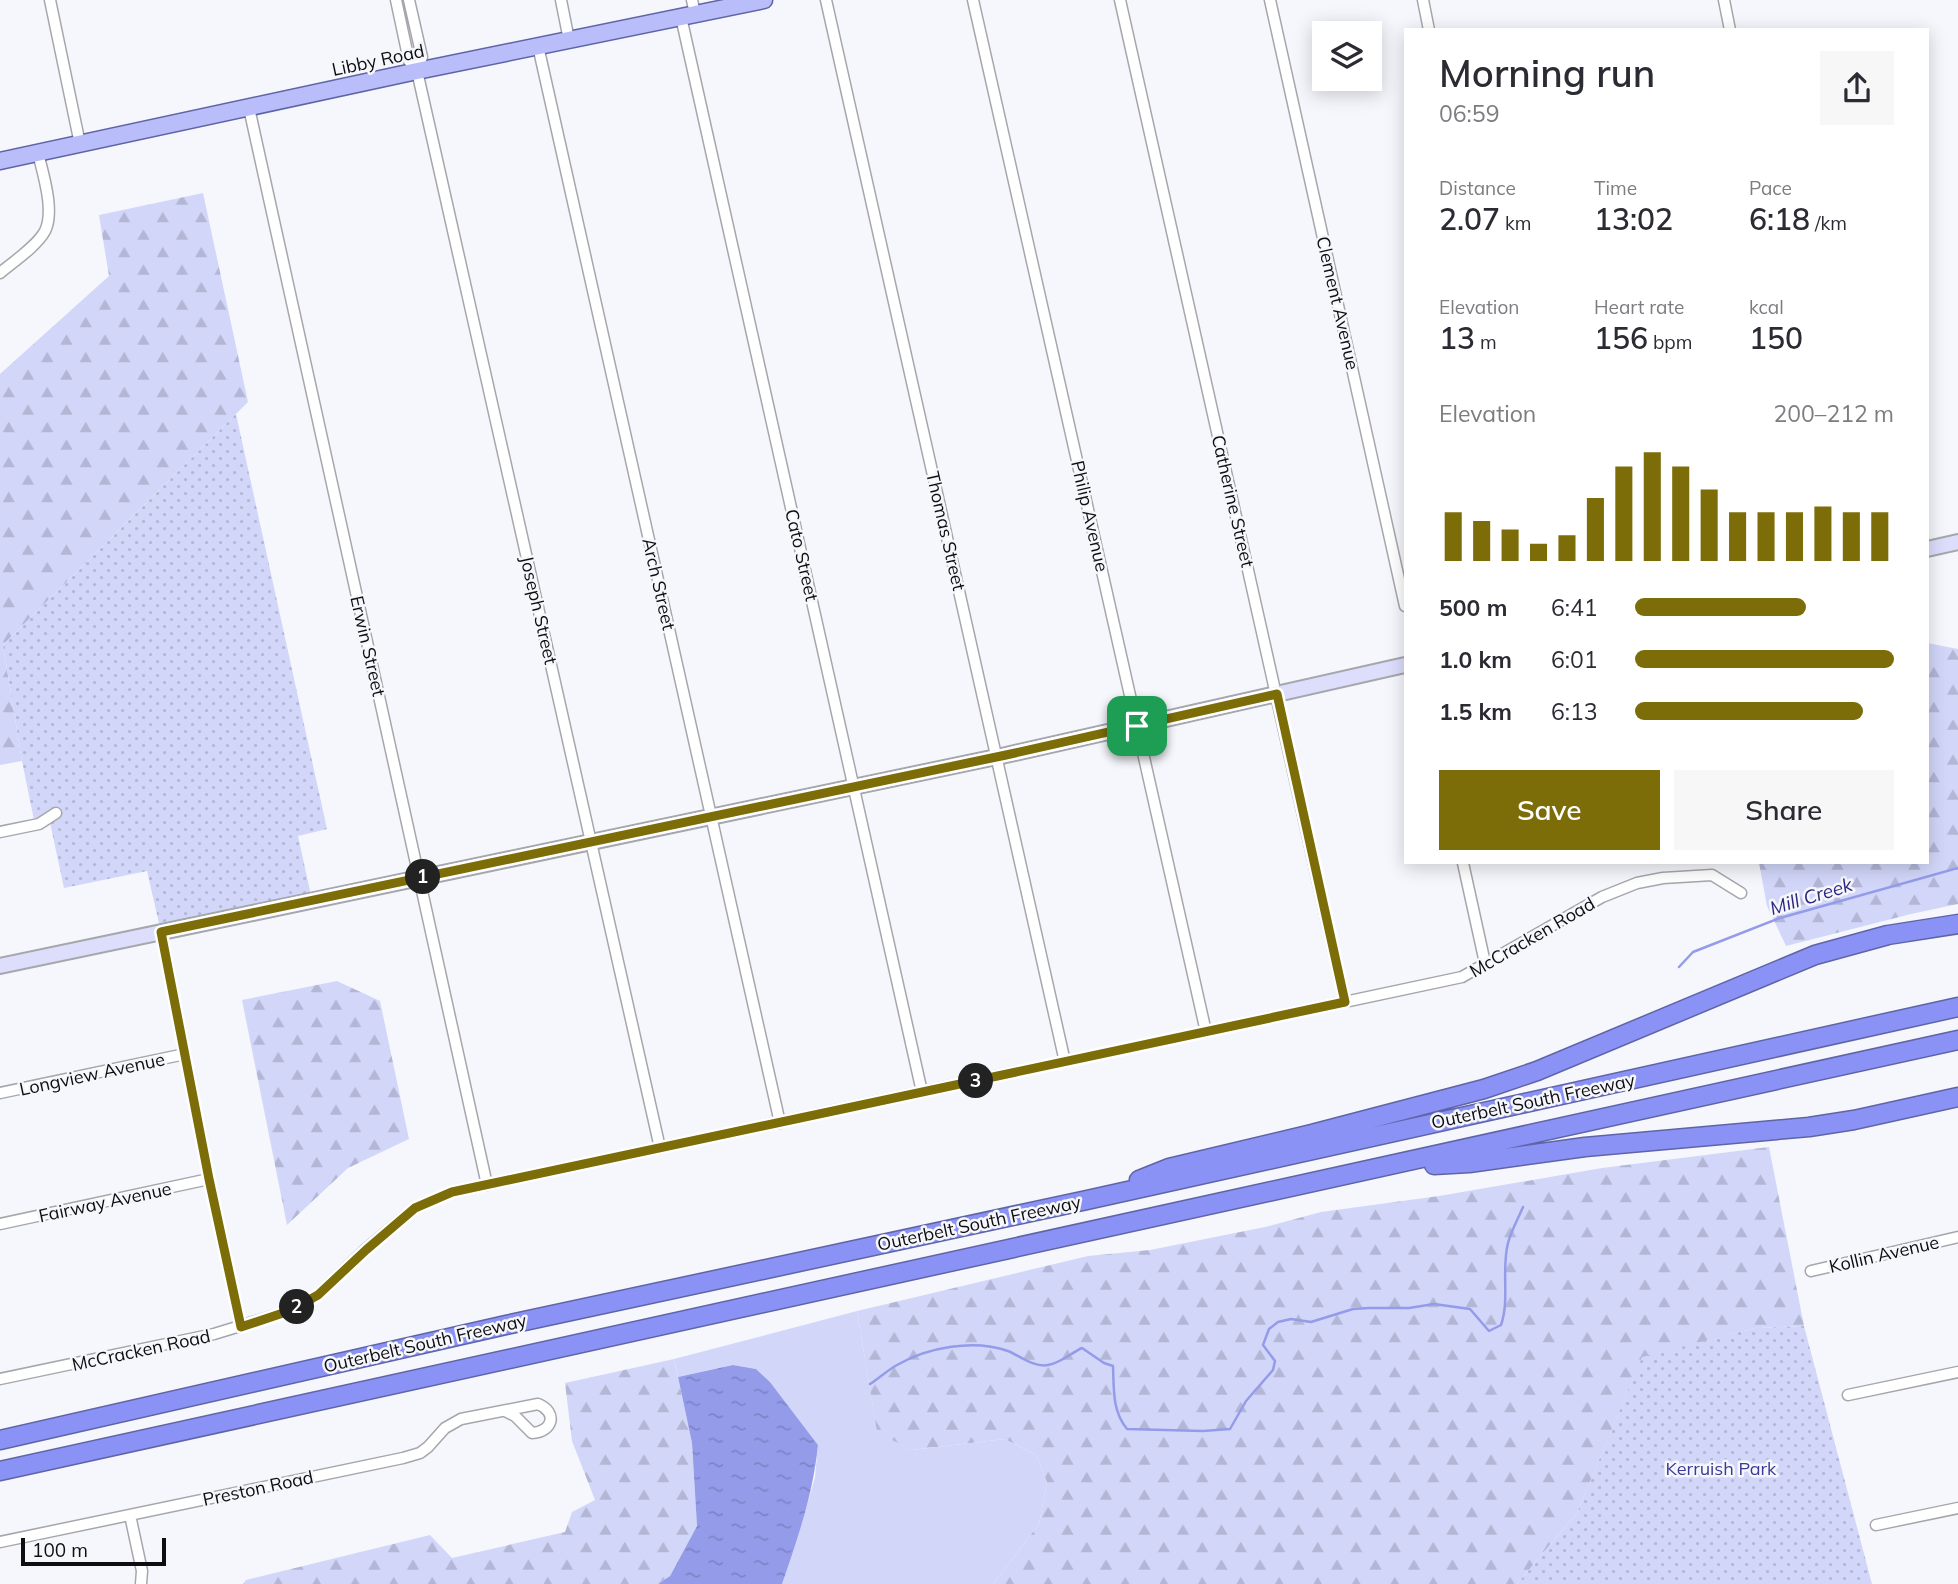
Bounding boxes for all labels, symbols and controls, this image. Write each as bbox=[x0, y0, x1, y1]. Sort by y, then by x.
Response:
map controls bbox=[1312, 21, 1382, 91]
button: layers bbox=[1312, 21, 1382, 91]
street label: Libby Road bbox=[330, 39, 426, 81]
text: Morning run bbox=[1439, 49, 1655, 97]
button: share bbox=[1820, 51, 1894, 125]
text: 06:59 bbox=[1439, 99, 1499, 128]
text: Distance bbox=[1439, 176, 1516, 200]
text: Time bbox=[1594, 176, 1637, 200]
text: Pace bbox=[1749, 176, 1792, 200]
text: 2.07 bbox=[1439, 200, 1500, 238]
text: 13:02 bbox=[1594, 200, 1673, 238]
text: 6:18 bbox=[1749, 200, 1810, 238]
text: km bbox=[1500, 211, 1532, 235]
text: /km bbox=[1810, 211, 1847, 235]
street label: Clement Avenue bbox=[1311, 234, 1365, 372]
text: Elevation bbox=[1439, 295, 1519, 319]
text: Heart rate bbox=[1594, 295, 1684, 319]
text: kcal bbox=[1749, 295, 1784, 319]
text: 13 bbox=[1439, 319, 1475, 357]
text: 156 bbox=[1594, 319, 1648, 357]
text: 150 bbox=[1749, 319, 1803, 357]
text: m bbox=[1475, 330, 1497, 354]
text: bpm bbox=[1648, 330, 1692, 354]
text: Elevation bbox=[1439, 399, 1536, 428]
text: 200–212 m bbox=[1773, 399, 1894, 428]
street label: Catherine Street bbox=[1207, 433, 1259, 569]
street label: Philip Avenue bbox=[1066, 458, 1114, 574]
street label: Thomas Street bbox=[921, 469, 971, 593]
street label: Cato Street bbox=[780, 507, 824, 603]
street label: Arch Street bbox=[637, 536, 681, 632]
street label: Joseph Street bbox=[515, 553, 563, 667]
street label: Erwin Street bbox=[345, 593, 391, 699]
text: 500 m bbox=[1439, 593, 1507, 622]
text: 6:41 bbox=[1551, 593, 1598, 622]
text: 1.0 km bbox=[1439, 645, 1512, 674]
text: 6:01 bbox=[1551, 645, 1598, 674]
pin bbox=[1107, 696, 1167, 756]
text: 1.5 km bbox=[1439, 697, 1512, 726]
text: 6:13 bbox=[1551, 697, 1598, 726]
icon: arrive bbox=[1118, 707, 1156, 745]
button: Save bbox=[1439, 770, 1660, 850]
button: Share bbox=[1674, 770, 1894, 850]
pin: 1 bbox=[406, 860, 440, 894]
text: 1 bbox=[417, 864, 428, 888]
water label: Mill Creek bbox=[1767, 872, 1856, 920]
street label: McCracken Road bbox=[1465, 892, 1599, 982]
street label: Longview Avenue bbox=[17, 1047, 167, 1101]
pin: 3 bbox=[958, 1064, 993, 1098]
text: 3 bbox=[970, 1068, 981, 1092]
street label: Outerbelt South Freeway bbox=[1429, 1068, 1637, 1134]
street label: Fairway Avenue bbox=[37, 1177, 173, 1227]
street label: Outerbelt South Freeway bbox=[875, 1190, 1083, 1256]
street label: Kollin Avenue bbox=[1827, 1230, 1941, 1278]
pin: 2 bbox=[280, 1290, 314, 1324]
text: 2 bbox=[291, 1294, 302, 1318]
street label: Outerbelt South Freeway bbox=[321, 1308, 529, 1378]
street label: McCracken Road bbox=[70, 1324, 212, 1376]
park label: Kerruish Park bbox=[1666, 1457, 1777, 1480]
street label: Preston Road bbox=[201, 1465, 315, 1511]
scale bar bbox=[21, 1535, 166, 1567]
text: 100 m bbox=[32, 1538, 88, 1562]

